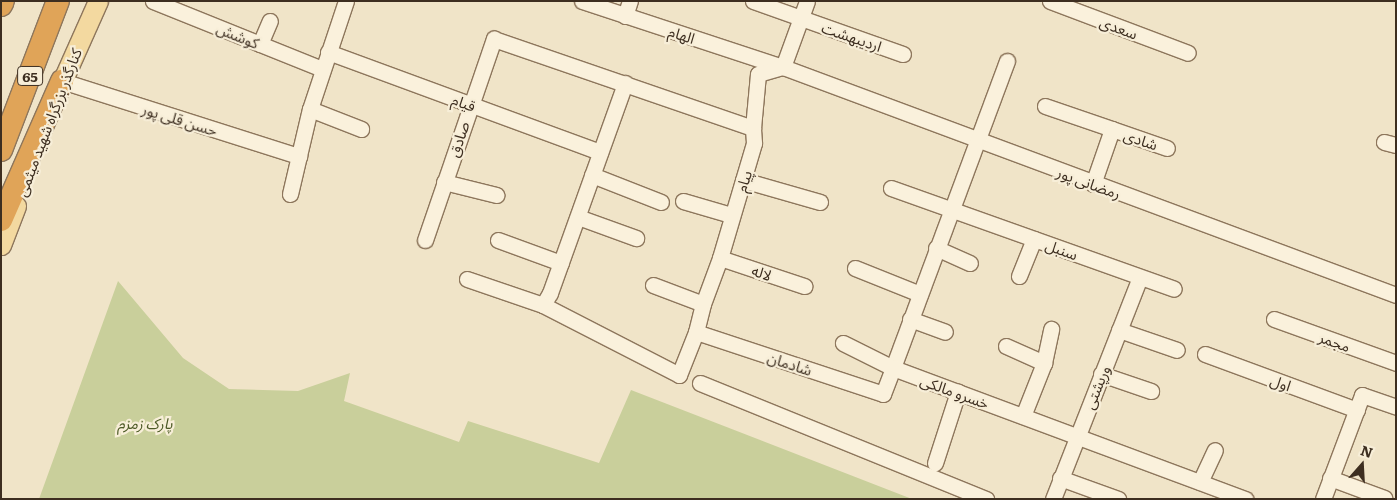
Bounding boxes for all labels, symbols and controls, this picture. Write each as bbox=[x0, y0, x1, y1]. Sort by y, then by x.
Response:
street label: سعدی bbox=[1098, 12, 1140, 42]
street label: اردیبهشت bbox=[820, 17, 884, 55]
street label: کوشش bbox=[214, 18, 262, 52]
street label: الهام bbox=[667, 21, 697, 47]
street label: کنارگذر بزرگراه شهید میثمی bbox=[11, 45, 85, 199]
road number: 65 bbox=[16, 64, 44, 88]
street label: قیام bbox=[450, 89, 478, 115]
street label: حسن قلی پور bbox=[140, 99, 220, 139]
street label: صادق bbox=[444, 119, 472, 159]
street label: شادی bbox=[1122, 125, 1160, 153]
street label: رمضانی پور bbox=[1055, 162, 1123, 202]
street label: پیام bbox=[731, 168, 755, 194]
street label: سنبل bbox=[1043, 235, 1081, 263]
street label: لاله bbox=[750, 260, 774, 284]
street label: مجمر bbox=[1317, 327, 1353, 355]
street label: شادمان bbox=[765, 347, 815, 379]
street label: ورپشتی bbox=[1079, 362, 1113, 412]
street label: خسرو مالکی bbox=[918, 370, 992, 412]
street label: اول bbox=[1268, 370, 1294, 394]
park label: پارک زمزم bbox=[117, 414, 173, 432]
text: N bbox=[1358, 439, 1376, 462]
north arrow bbox=[1337, 440, 1387, 490]

